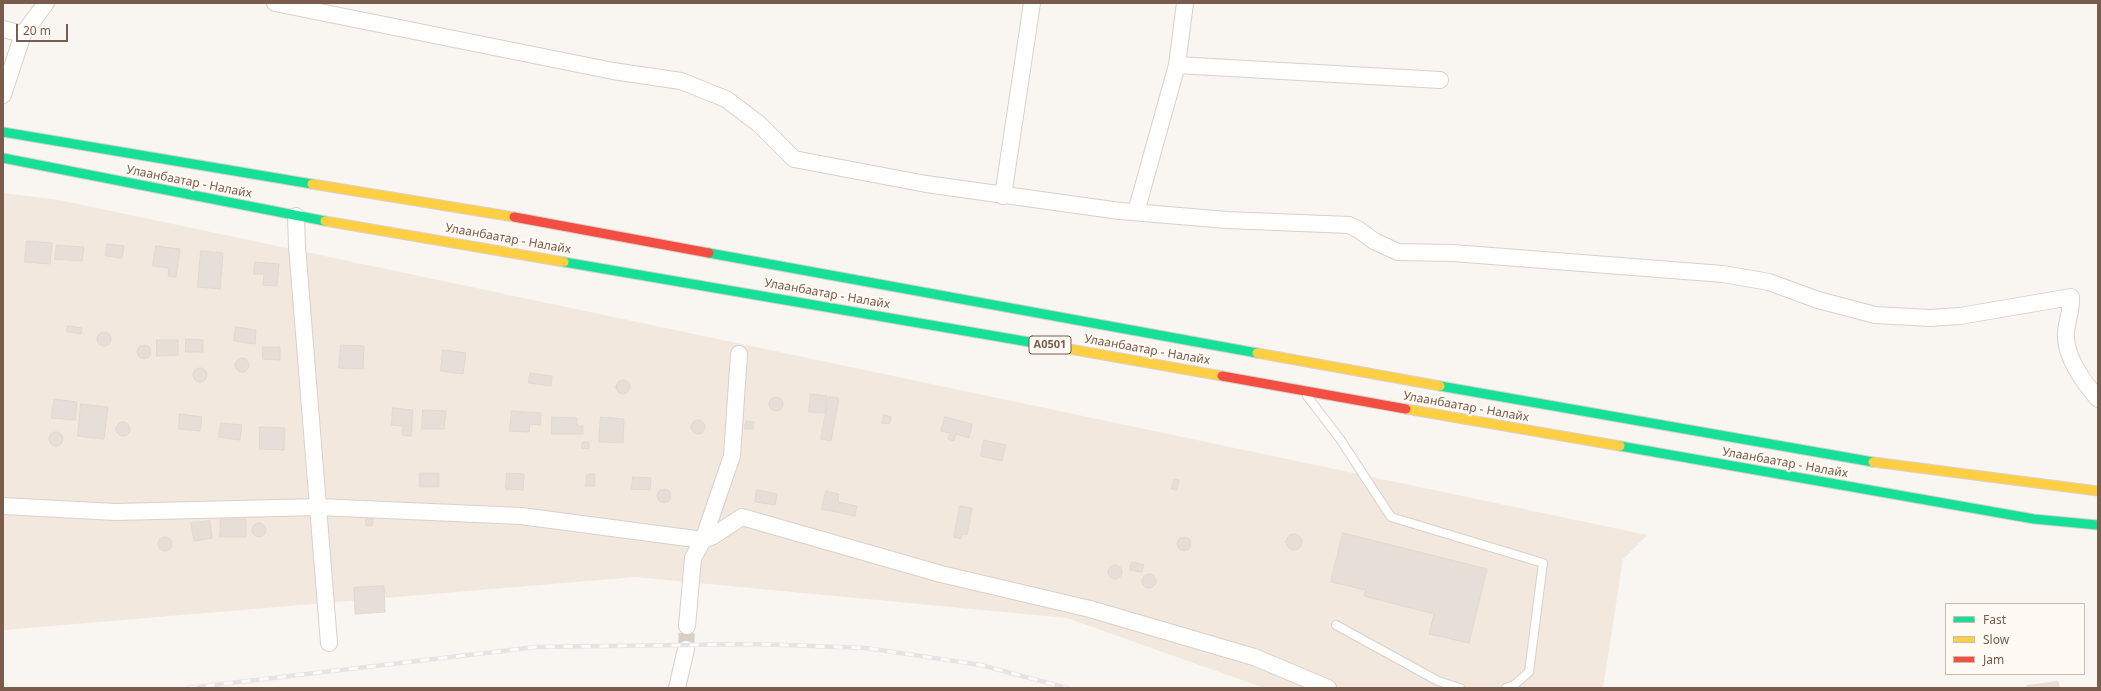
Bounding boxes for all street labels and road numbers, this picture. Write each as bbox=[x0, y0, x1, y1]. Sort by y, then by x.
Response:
street label: Улаанбаатар - Налайх bbox=[125, 163, 253, 201]
street label: Улаанбаатар - Налайх bbox=[444, 221, 572, 257]
street label: Улаанбаатар - Налайх bbox=[763, 276, 891, 312]
street label: Улаанбаатар - Налайх bbox=[1083, 332, 1211, 368]
road number: A0501 bbox=[1029, 336, 1071, 354]
street label: Улаанбаатар - Налайх bbox=[1402, 389, 1530, 425]
street label: Улаанбаатар - Налайх bbox=[1721, 445, 1849, 481]

